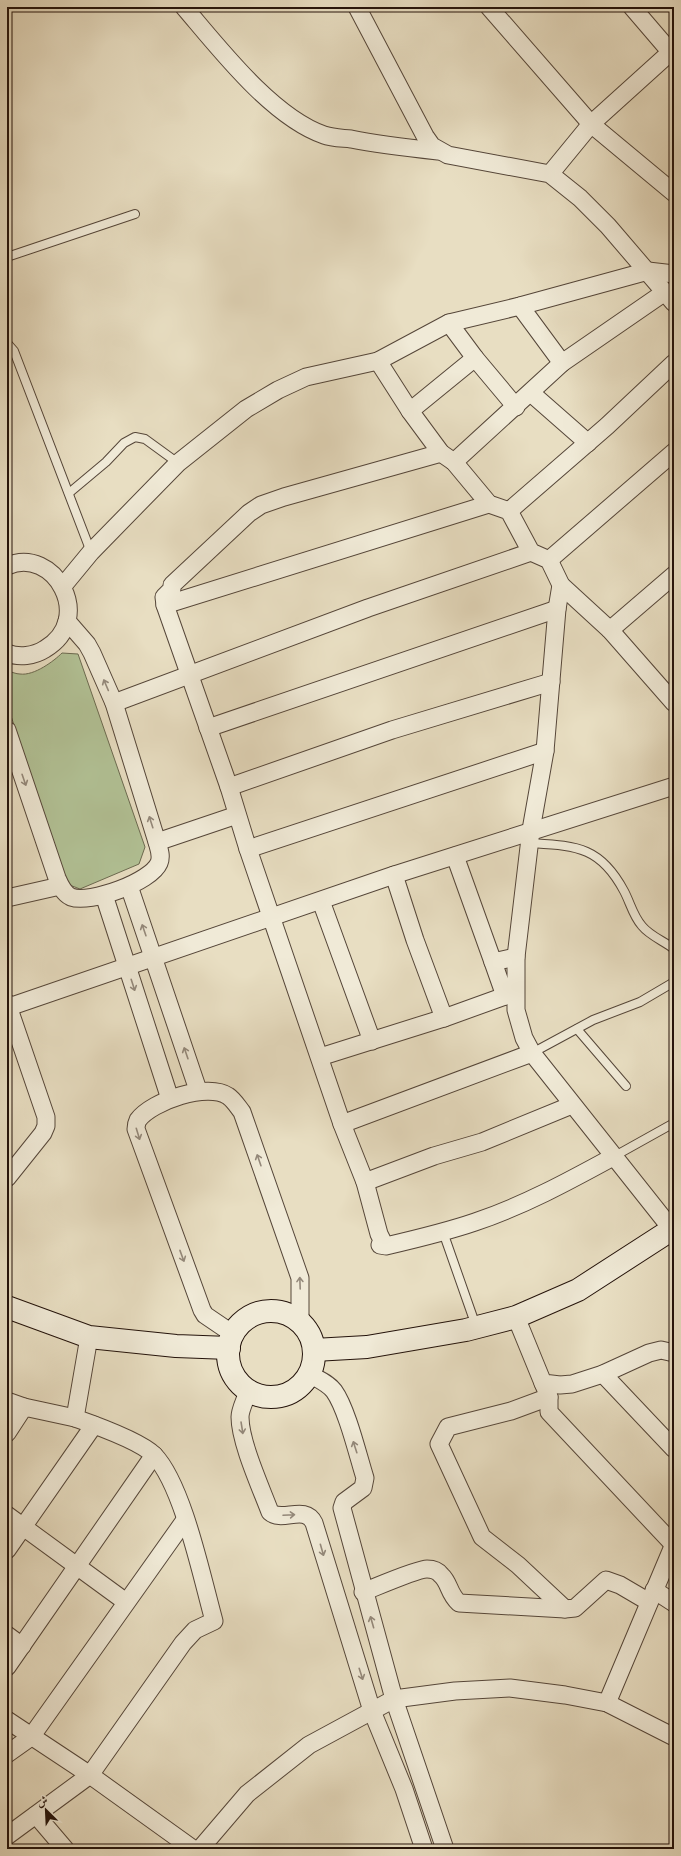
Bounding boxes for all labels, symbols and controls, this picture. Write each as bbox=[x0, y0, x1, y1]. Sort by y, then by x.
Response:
one-way arrow bbox=[102, 679, 109, 691]
one-way arrow bbox=[21, 773, 28, 786]
one-way arrow bbox=[147, 815, 154, 828]
one-way arrow bbox=[140, 925, 148, 937]
one-way arrow bbox=[130, 978, 137, 991]
one-way arrow bbox=[182, 1047, 189, 1060]
one-way arrow bbox=[135, 1128, 142, 1141]
one-way arrow bbox=[255, 1155, 263, 1167]
one-way arrow bbox=[179, 1250, 187, 1262]
one-way arrow bbox=[296, 1277, 304, 1290]
one-way arrow bbox=[238, 1421, 246, 1434]
one-way arrow bbox=[351, 1440, 358, 1453]
one-way arrow bbox=[282, 1511, 295, 1518]
one-way arrow bbox=[319, 1543, 326, 1556]
one-way arrow bbox=[368, 1615, 375, 1628]
one-way arrow bbox=[358, 1667, 365, 1680]
north arrow bbox=[26, 1790, 66, 1830]
text: ش bbox=[34, 1791, 50, 1810]

